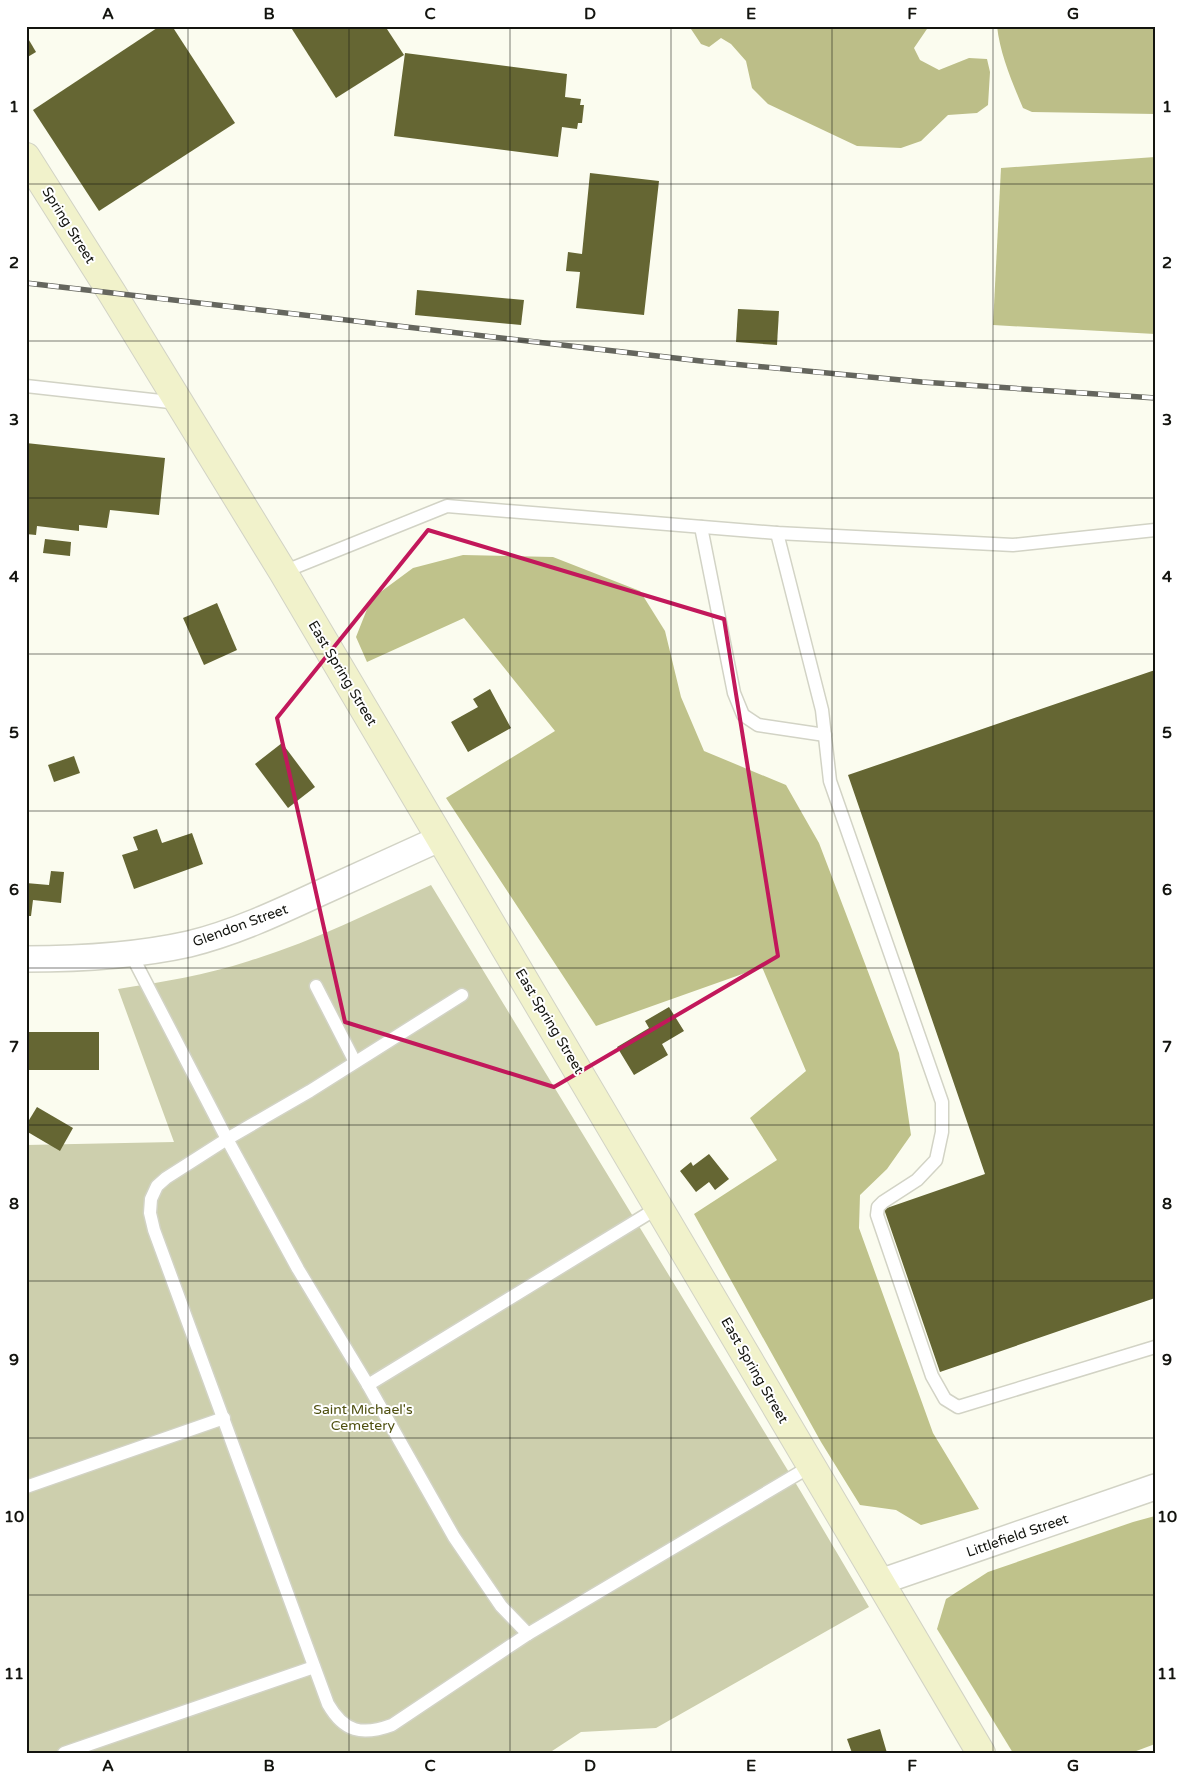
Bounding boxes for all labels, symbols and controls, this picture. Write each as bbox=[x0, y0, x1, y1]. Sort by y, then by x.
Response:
text: A bbox=[102, 4, 114, 24]
text: B bbox=[263, 4, 275, 24]
text: C bbox=[424, 4, 436, 24]
text: D bbox=[584, 4, 596, 24]
text: E bbox=[746, 4, 756, 24]
text: F bbox=[907, 4, 917, 24]
text: G bbox=[1067, 4, 1079, 24]
text: 1 bbox=[9, 97, 19, 117]
text: 1 bbox=[1162, 97, 1172, 117]
street label: Spring Street bbox=[38, 184, 99, 267]
text: 2 bbox=[9, 253, 19, 273]
text: 2 bbox=[1162, 253, 1172, 273]
text: 3 bbox=[9, 410, 19, 430]
text: 3 bbox=[1162, 410, 1172, 430]
text: 4 bbox=[9, 567, 19, 587]
text: 4 bbox=[1162, 567, 1172, 587]
street label: East Spring Street bbox=[304, 618, 381, 729]
text: 5 bbox=[9, 723, 19, 743]
text: 5 bbox=[1162, 723, 1172, 743]
text: 6 bbox=[9, 880, 19, 900]
text: 6 bbox=[1162, 880, 1172, 900]
street label: Glendon Street bbox=[190, 900, 291, 951]
street label: East Spring Street bbox=[511, 966, 588, 1077]
text: 7 bbox=[9, 1037, 19, 1057]
text: 7 bbox=[1162, 1037, 1172, 1057]
text: 8 bbox=[9, 1194, 19, 1214]
text: 8 bbox=[1162, 1194, 1172, 1214]
street label: East Spring Street bbox=[717, 1314, 792, 1427]
text: 9 bbox=[9, 1350, 19, 1370]
text: 9 bbox=[1162, 1350, 1172, 1370]
park label: Saint Michael's Cemetery bbox=[313, 1401, 413, 1434]
text: 10 bbox=[4, 1507, 24, 1527]
text: 10 bbox=[1157, 1507, 1177, 1527]
street label: Littlefield Street bbox=[964, 1510, 1071, 1561]
text: 11 bbox=[4, 1664, 24, 1684]
text: 11 bbox=[1157, 1664, 1177, 1684]
text: A bbox=[102, 1756, 114, 1776]
text: B bbox=[263, 1756, 275, 1776]
text: C bbox=[424, 1756, 436, 1776]
text: D bbox=[584, 1756, 596, 1776]
text: E bbox=[746, 1756, 756, 1776]
text: F bbox=[907, 1756, 917, 1776]
text: G bbox=[1067, 1756, 1079, 1776]

